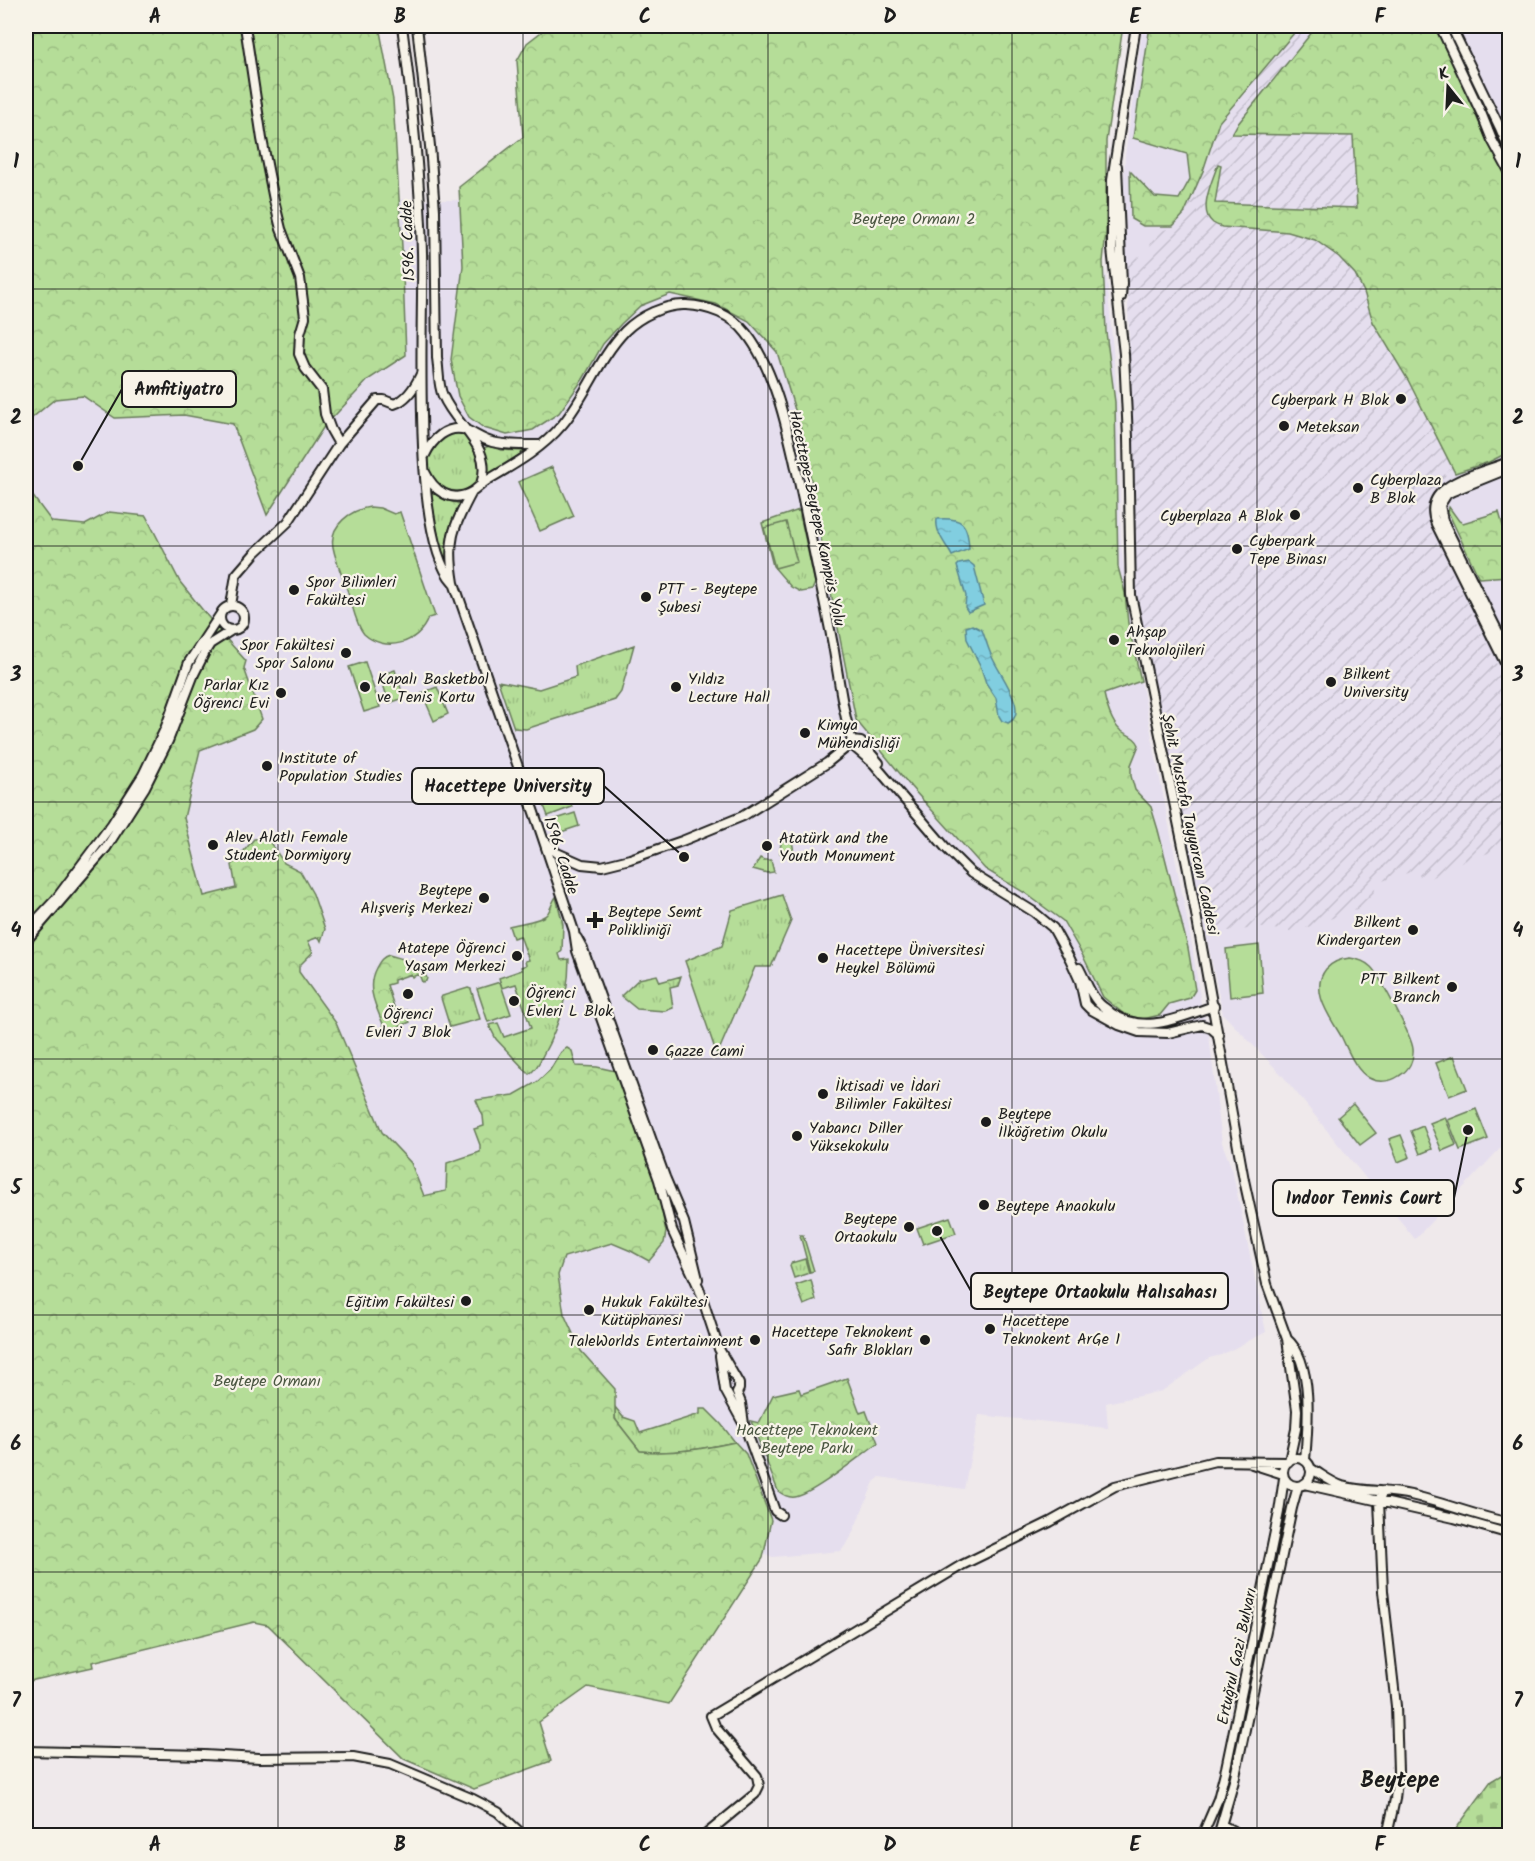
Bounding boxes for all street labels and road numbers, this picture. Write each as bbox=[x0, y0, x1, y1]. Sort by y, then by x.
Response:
street label: 1596. Cadde bbox=[395, 200, 422, 282]
street label: Hacettepe-Beytepe Kampüs Yolu bbox=[781, 408, 852, 629]
street label: Şehit Mustafa Tayyarcan Caddesi bbox=[1154, 711, 1225, 939]
street label: 1596. Cadde bbox=[536, 813, 585, 898]
street label: Ertuğrul Gazi Bulvarı bbox=[1211, 1585, 1264, 1727]

